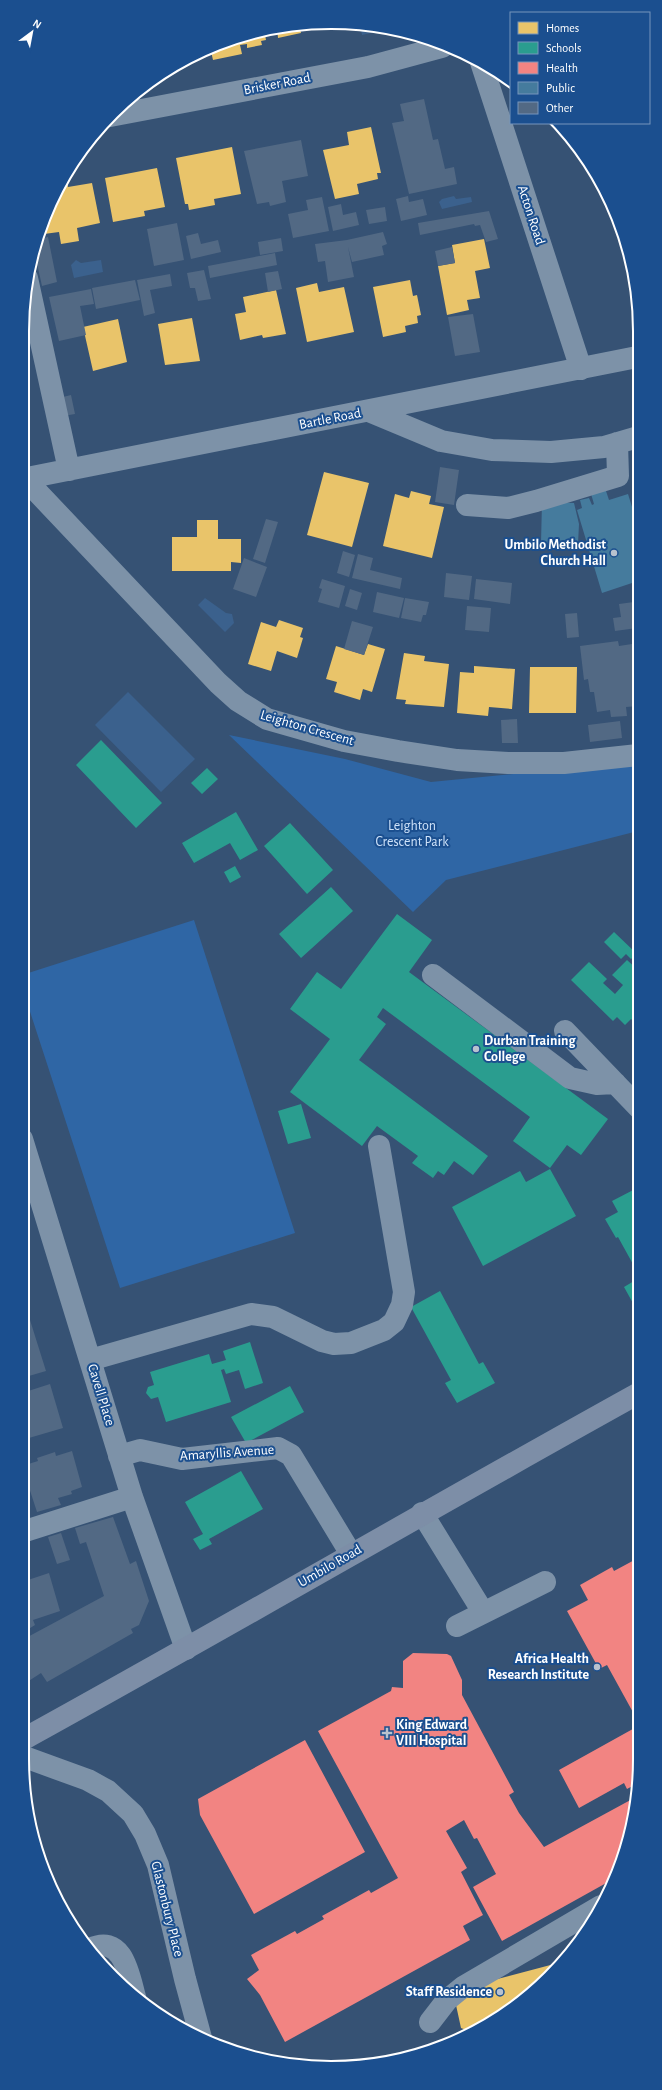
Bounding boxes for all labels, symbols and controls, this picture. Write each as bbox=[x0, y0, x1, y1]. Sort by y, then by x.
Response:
north arrow bbox=[12, 12, 52, 52]
legend bbox=[510, 12, 650, 124]
text: N bbox=[31, 17, 43, 31]
text: Homes bbox=[546, 22, 579, 34]
text: Schools bbox=[546, 42, 581, 54]
text: Health bbox=[546, 62, 578, 74]
street label: Brisker Road bbox=[242, 71, 312, 97]
text: Public bbox=[546, 82, 575, 94]
text: Other bbox=[546, 102, 573, 114]
street label: Acton Road bbox=[515, 184, 547, 246]
street label: Bartle Road bbox=[298, 406, 362, 432]
place label: Umbilo Methodist Church Hall bbox=[505, 538, 606, 568]
marker: Umbilo Methodist Church Hall bbox=[609, 548, 619, 558]
street label: Leighton Crescent bbox=[259, 708, 356, 748]
park label: Leighton Crescent Park bbox=[375, 819, 449, 849]
place label: Durban Training College bbox=[484, 1034, 576, 1064]
marker: Durban Training College bbox=[471, 1044, 481, 1054]
street label: Cavell Place bbox=[85, 1362, 117, 1428]
street label: Amaryllis Avenue bbox=[179, 1443, 275, 1463]
street label: Umbilo Road bbox=[296, 1542, 364, 1590]
place label: Africa Health Research Institute bbox=[488, 1652, 589, 1682]
marker: Africa Health Research Institute bbox=[592, 1662, 602, 1672]
place label: King Edward VIII Hospital bbox=[396, 1718, 468, 1748]
marker: King Edward VIII Hospital bbox=[381, 1727, 393, 1739]
street label: Glastonbury Place bbox=[148, 1860, 186, 1958]
place label: Staff Residence bbox=[406, 1985, 492, 1999]
marker: Staff Residence bbox=[495, 1987, 505, 1997]

